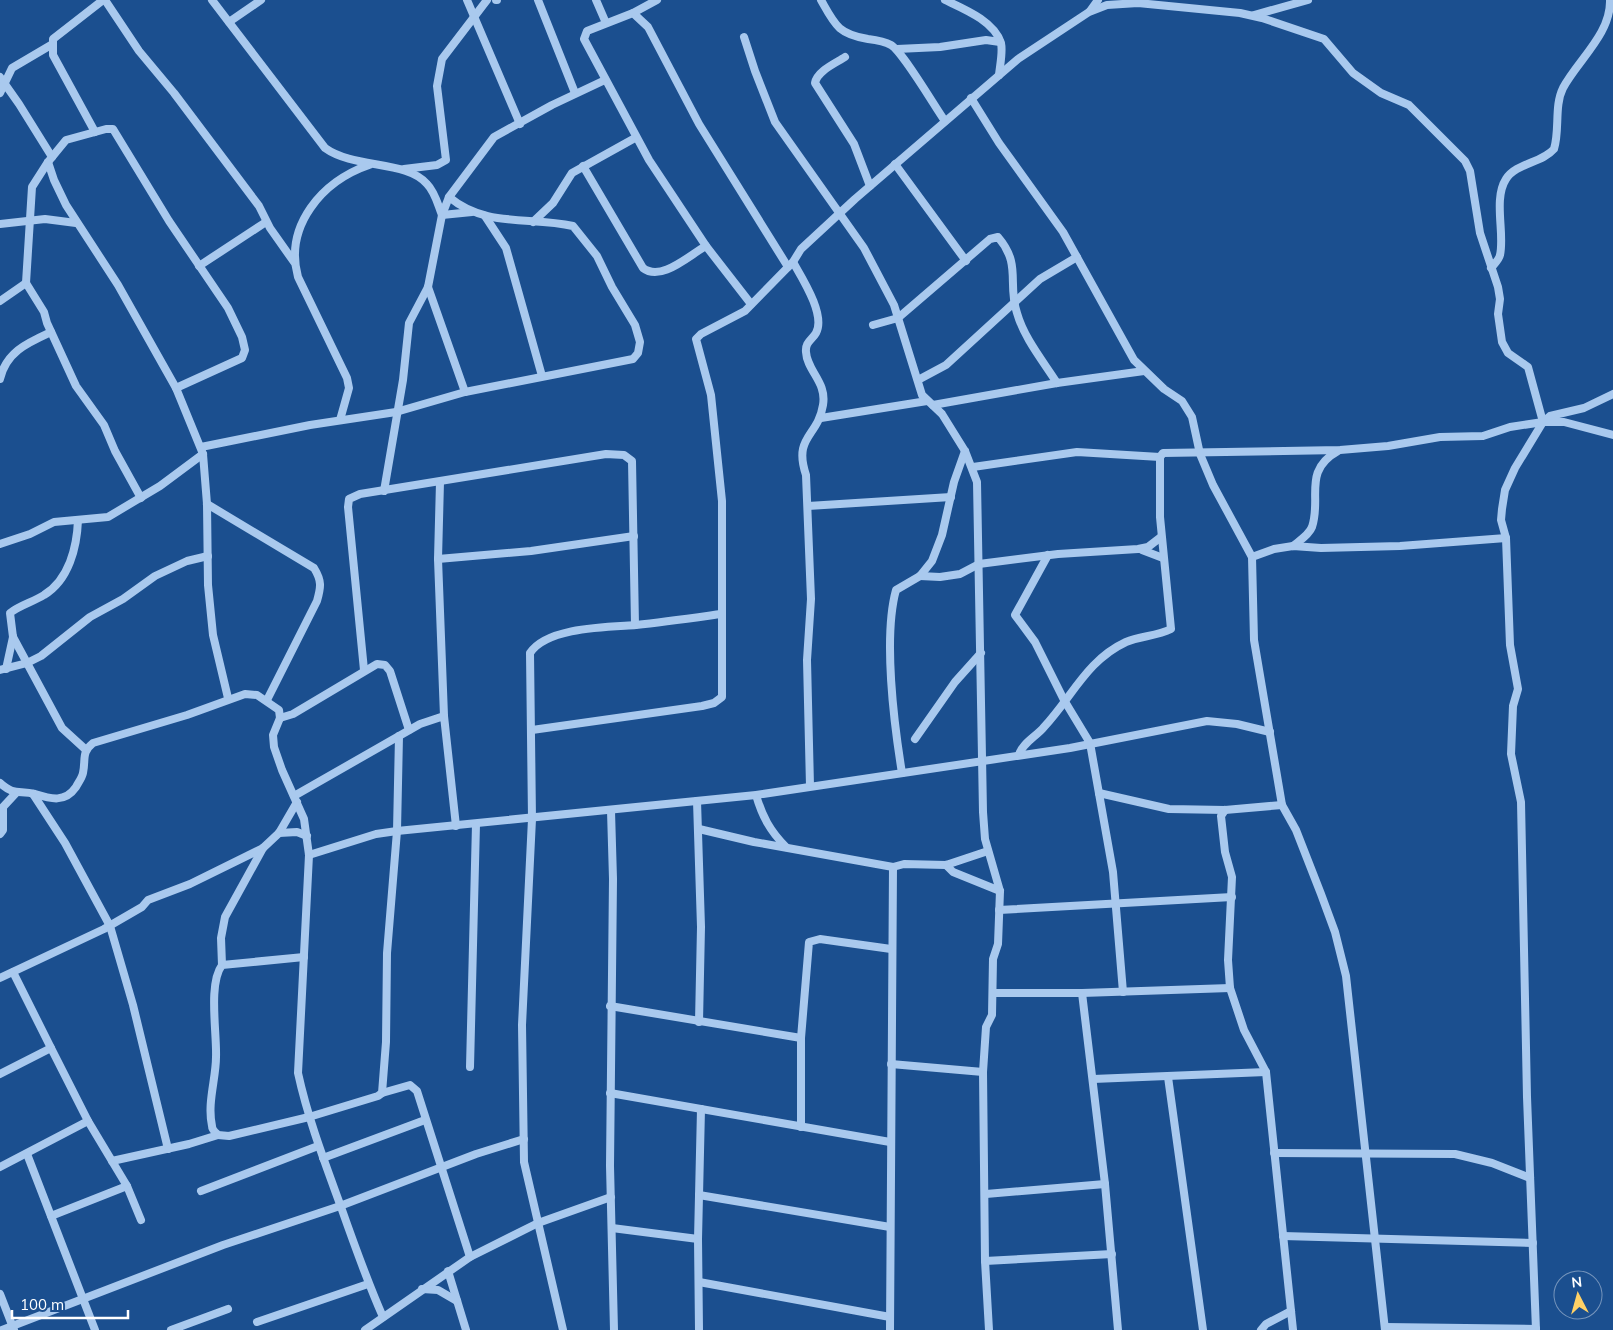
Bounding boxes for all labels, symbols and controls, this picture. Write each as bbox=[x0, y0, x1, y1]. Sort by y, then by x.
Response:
north arrow bbox=[1553, 1270, 1603, 1320]
text: N bbox=[1570, 1273, 1583, 1292]
scale bar bbox=[12, 1288, 129, 1320]
text: 100 m bbox=[20, 1295, 64, 1314]

